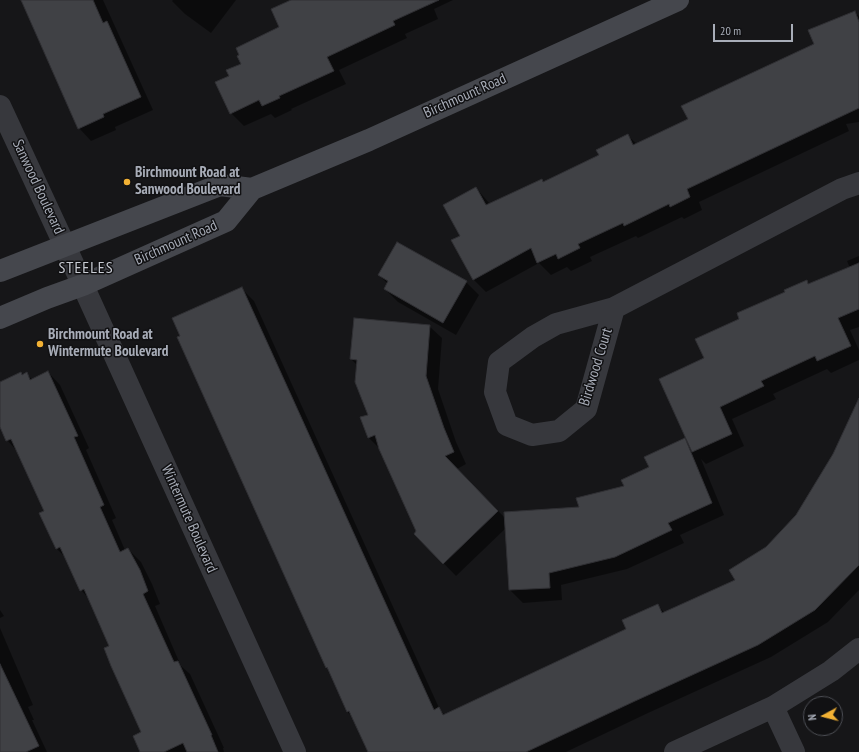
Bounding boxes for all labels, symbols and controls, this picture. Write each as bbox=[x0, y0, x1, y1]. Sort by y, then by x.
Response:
scale bar bbox=[715, 16, 795, 42]
text: 20 m bbox=[720, 23, 741, 38]
street label: Birchmount Road bbox=[421, 70, 509, 122]
street label: Sanwood Boulevard bbox=[8, 137, 68, 237]
place label: Birchmount Road at Sanwood Boulevard bbox=[135, 164, 240, 199]
marker: Birchmount Road at Sanwood Boulevard bbox=[122, 177, 132, 187]
street label: Birchmount Road bbox=[132, 217, 220, 269]
district label: STEELES bbox=[58, 258, 114, 278]
place label: Birchmount Road at Wintermute Boulevard bbox=[48, 326, 168, 361]
street label: Birdwood Court bbox=[576, 326, 616, 408]
marker: Birchmount Road at Wintermute Boulevard bbox=[35, 339, 45, 349]
street label: Wintermute Boulevard bbox=[157, 462, 221, 576]
north arrow bbox=[803, 696, 843, 736]
text: N bbox=[805, 714, 819, 721]

